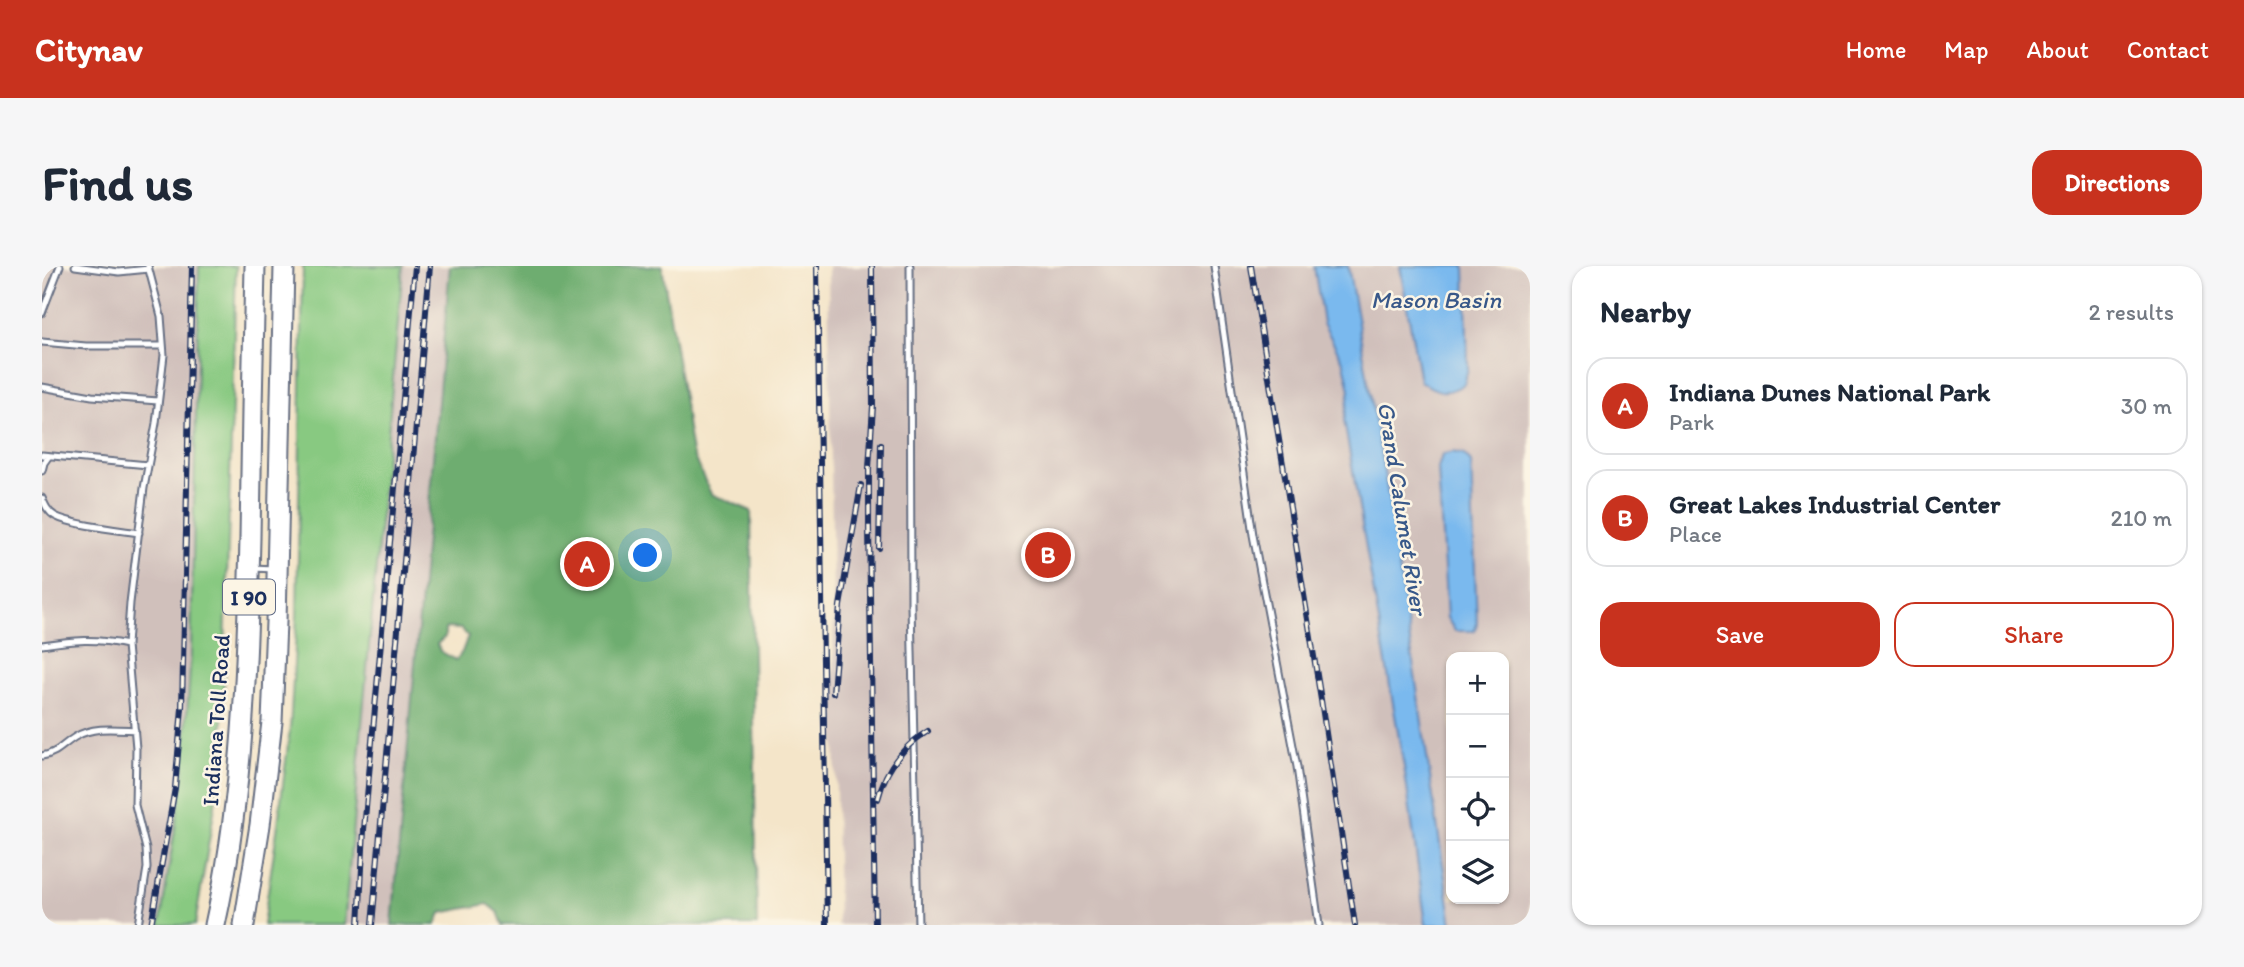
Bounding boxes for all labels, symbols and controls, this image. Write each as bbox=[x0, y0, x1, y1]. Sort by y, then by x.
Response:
text: Citynav bbox=[35, 30, 143, 69]
text: Home bbox=[1846, 35, 1906, 64]
text: Map bbox=[1944, 35, 1988, 64]
text: About bbox=[2026, 35, 2089, 64]
text: Contact bbox=[2127, 35, 2209, 64]
button: Directions bbox=[2032, 150, 2202, 215]
text: Find us bbox=[42, 153, 193, 212]
water label: Mason Basin bbox=[1371, 285, 1502, 314]
text: Nearby bbox=[1600, 293, 1691, 330]
text: 2 results bbox=[2088, 298, 2174, 326]
text: Indiana Dunes National Park bbox=[1669, 376, 1990, 408]
text: A bbox=[1618, 392, 1632, 420]
text: 30 m bbox=[2121, 392, 2172, 420]
water label: Grand Calumet River bbox=[1372, 400, 1435, 619]
text: Park bbox=[1669, 408, 1714, 436]
text: Great Lakes Industrial Center bbox=[1669, 488, 2000, 520]
text: B bbox=[1618, 504, 1632, 532]
text: 210 m bbox=[2111, 504, 2172, 532]
text: Place bbox=[1669, 520, 1722, 548]
pin: B bbox=[1025, 529, 1071, 581]
pin: A bbox=[564, 538, 610, 590]
your location bbox=[628, 538, 662, 572]
road number: I 90 bbox=[223, 580, 275, 614]
button: Save bbox=[1600, 602, 1880, 667]
button: Share bbox=[1894, 602, 2174, 667]
street label: Indiana Toll Road bbox=[196, 633, 236, 807]
map controls bbox=[1446, 652, 1509, 904]
button: + bbox=[1446, 652, 1509, 715]
button: − bbox=[1446, 715, 1509, 778]
button: locate bbox=[1446, 778, 1509, 841]
button: layers bbox=[1446, 841, 1509, 904]

